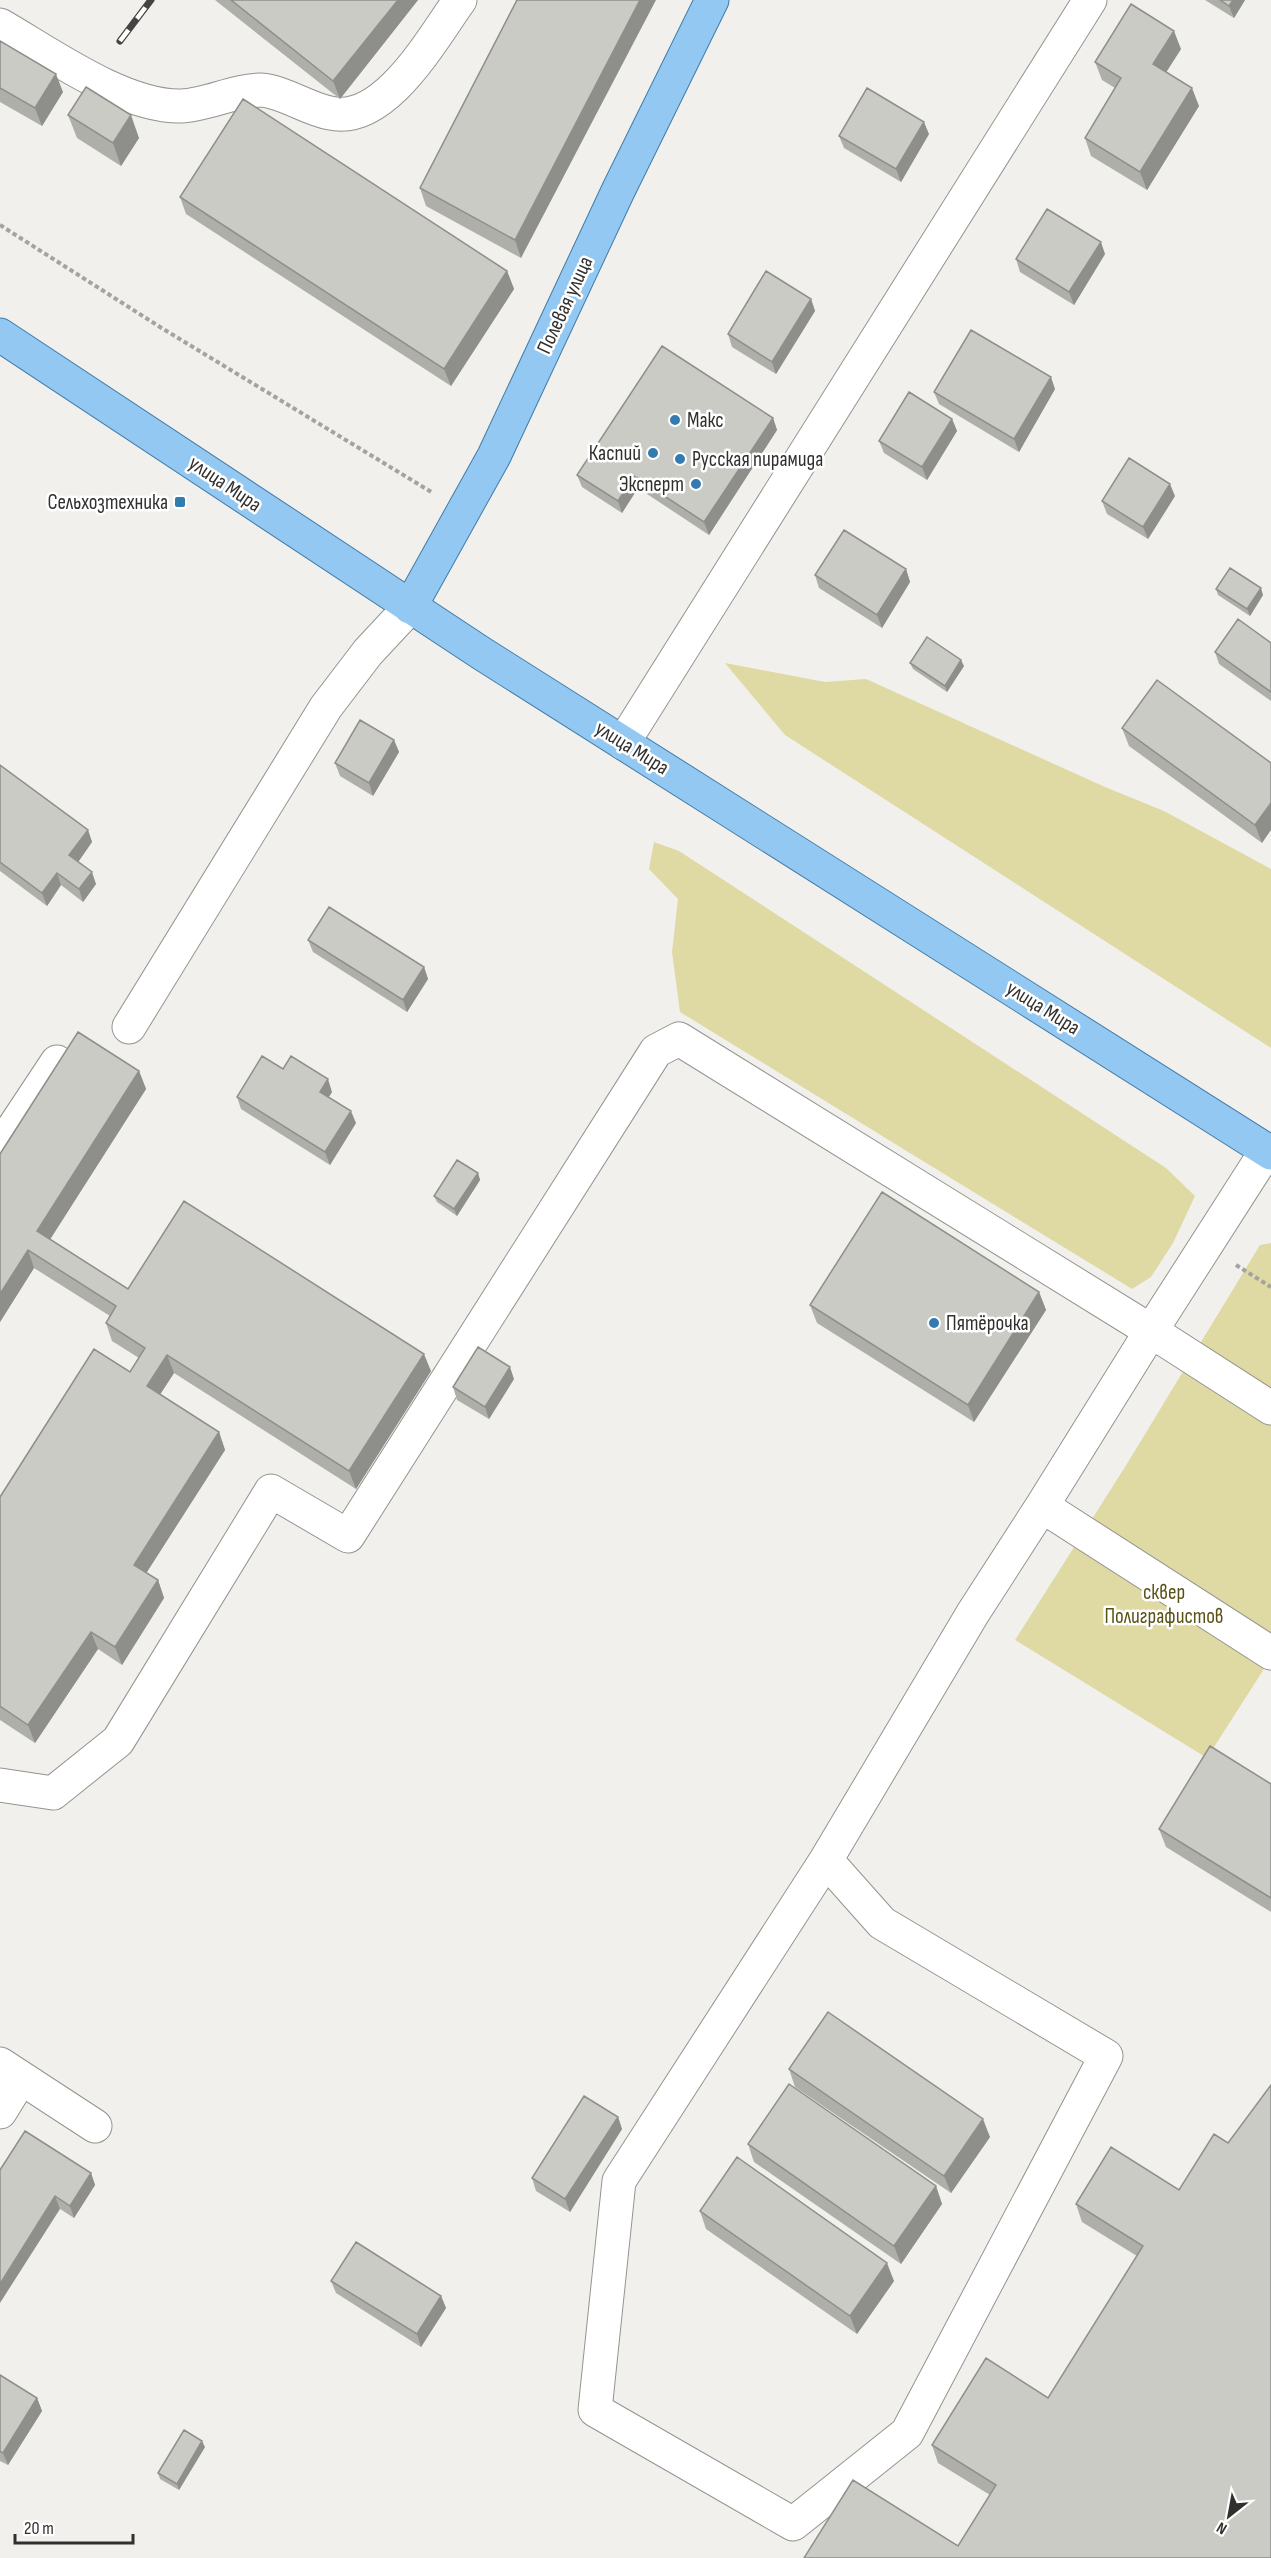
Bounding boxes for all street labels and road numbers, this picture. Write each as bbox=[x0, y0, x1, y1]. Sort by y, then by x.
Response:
street label: Полевая улица bbox=[532, 252, 598, 358]
street label: улица Мира bbox=[184, 451, 266, 517]
street label: улица Мира bbox=[590, 716, 674, 780]
street label: улица Мира bbox=[1001, 976, 1085, 1040]

